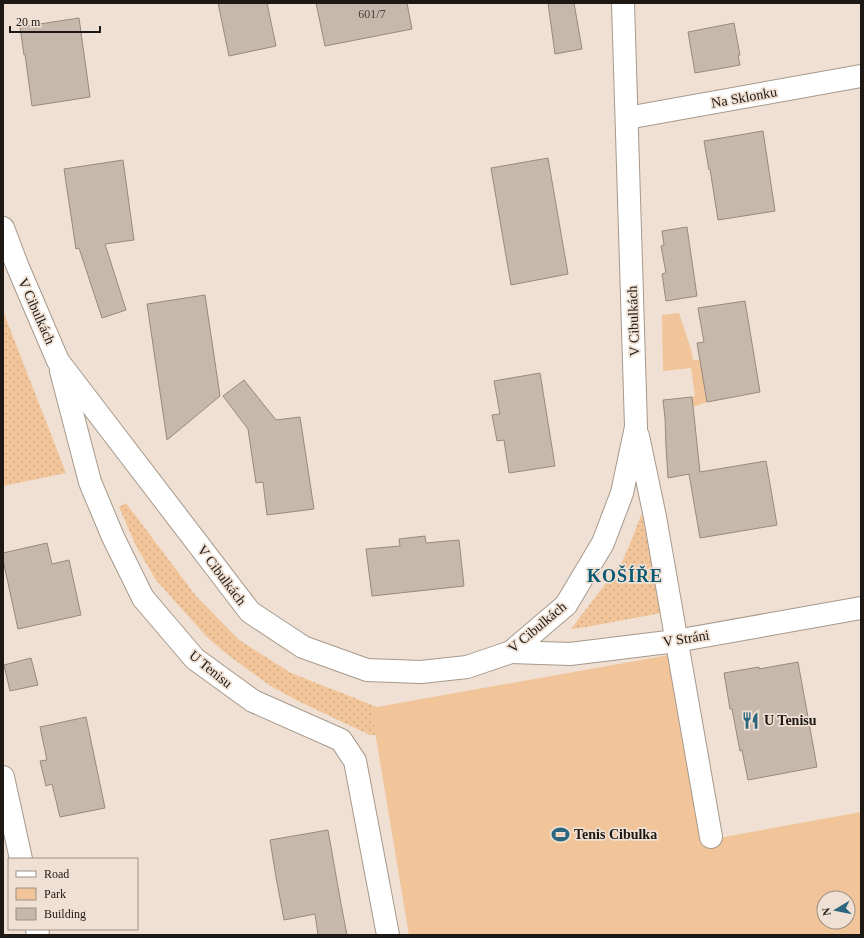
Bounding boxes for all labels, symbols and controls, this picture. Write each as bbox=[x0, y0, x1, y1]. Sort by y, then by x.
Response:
house number: 601/7 bbox=[358, 7, 386, 21]
scale bar bbox=[10, 8, 100, 34]
text: 20 m bbox=[16, 15, 41, 29]
street label: Na Sklonku bbox=[710, 84, 778, 111]
street label: V Cibulkách bbox=[15, 276, 58, 347]
street label: V Cibulkách bbox=[625, 285, 642, 357]
street label: V Cibulkách bbox=[194, 542, 249, 608]
district label: KOŠÍŘE bbox=[587, 565, 663, 586]
street label: V Cibulkách bbox=[505, 599, 569, 656]
street label: V Stráni bbox=[662, 627, 710, 650]
street label: U Tenisu bbox=[186, 648, 235, 691]
restaurant icon: U Tenisu bbox=[741, 710, 761, 730]
place label: U Tenisu bbox=[764, 713, 817, 728]
sports icon: Tenis Cibulka bbox=[551, 824, 571, 844]
place label: Tenis Cibulka bbox=[574, 827, 657, 842]
legend bbox=[8, 858, 138, 930]
text: Road bbox=[44, 867, 69, 881]
text: Park bbox=[44, 887, 66, 901]
north arrow bbox=[816, 890, 856, 930]
text: Building bbox=[44, 907, 86, 921]
text: N bbox=[820, 907, 833, 917]

